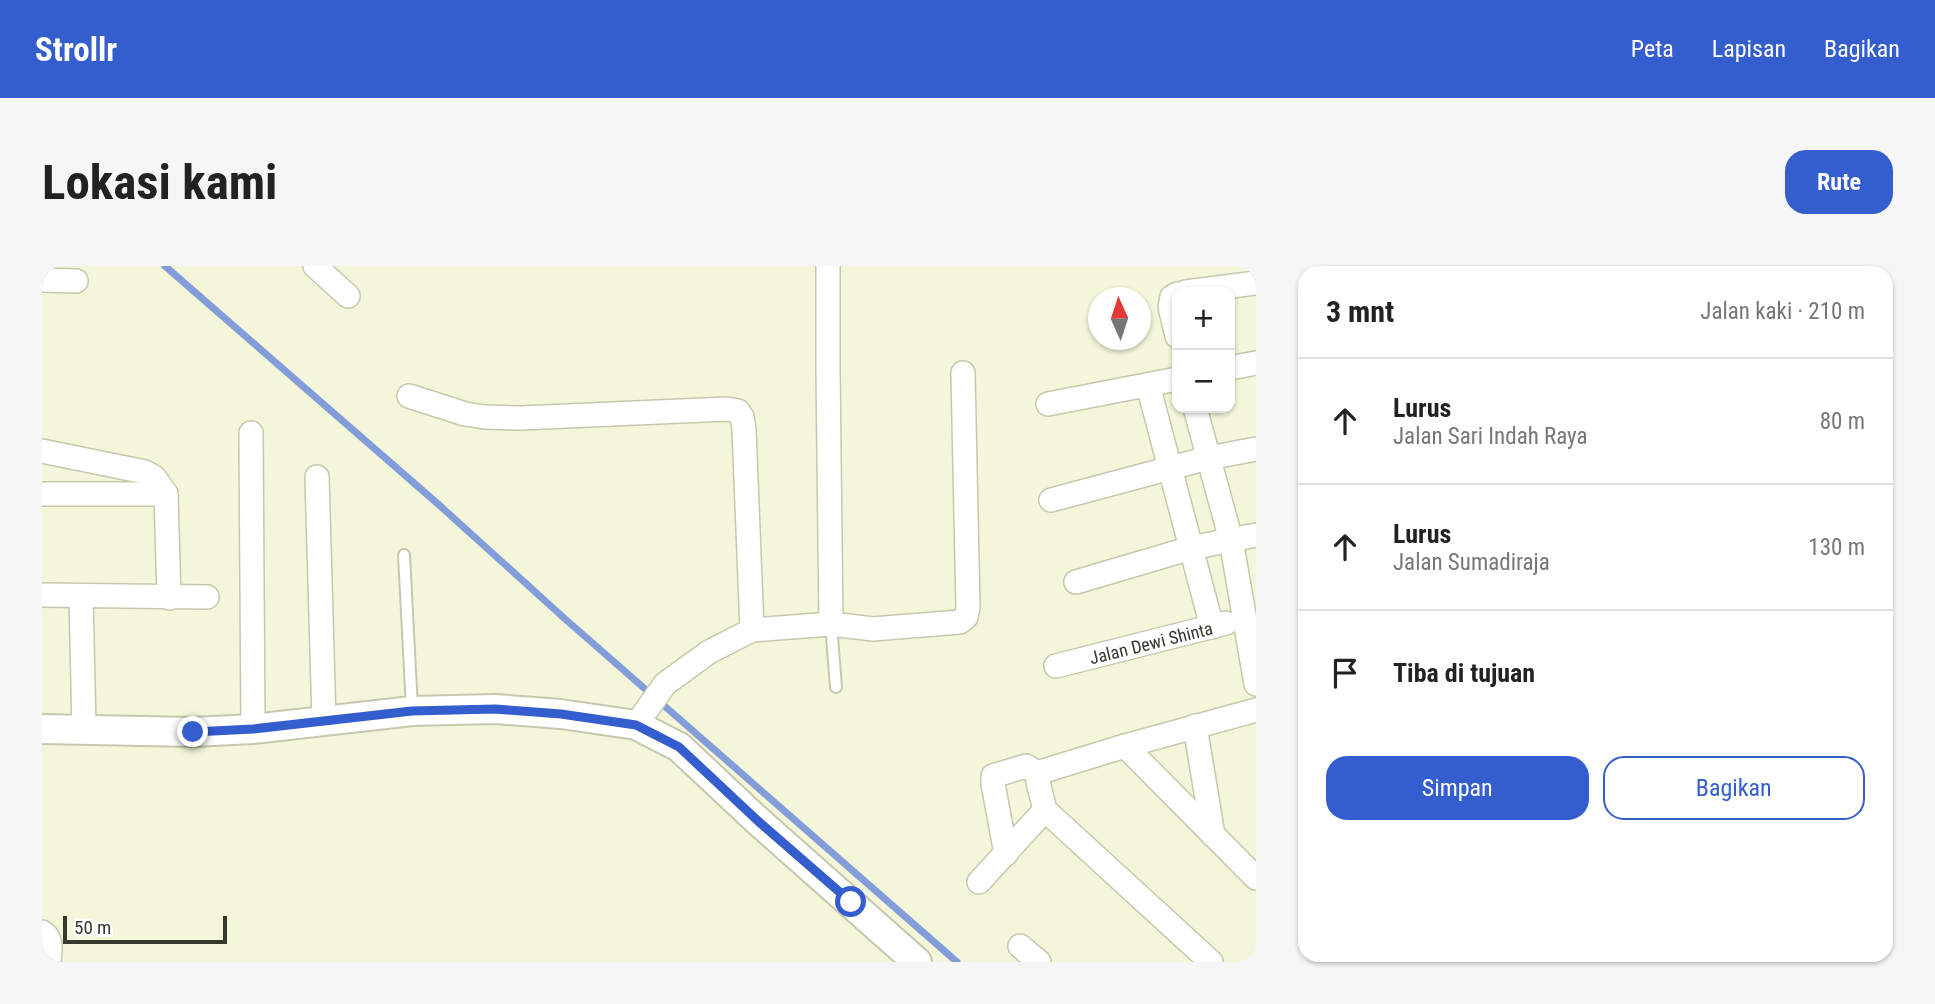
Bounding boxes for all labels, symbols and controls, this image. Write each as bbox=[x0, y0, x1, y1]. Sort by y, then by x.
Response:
text: Strollr bbox=[35, 30, 117, 69]
text: Peta bbox=[1631, 35, 1674, 63]
text: Lapisan bbox=[1712, 35, 1786, 63]
text: Bagikan bbox=[1824, 35, 1900, 63]
button: Rute bbox=[1785, 150, 1893, 214]
text: Lokasi kami bbox=[42, 154, 277, 211]
north arrow bbox=[1088, 287, 1151, 350]
map controls bbox=[1172, 287, 1235, 413]
button: + bbox=[1172, 287, 1235, 350]
text: 3 mnt bbox=[1326, 294, 1394, 329]
text: Jalan kaki · 210 m bbox=[1700, 298, 1865, 325]
button: − bbox=[1172, 350, 1235, 413]
text: Lurus bbox=[1393, 393, 1451, 423]
icon: ahead bbox=[1326, 402, 1364, 440]
text: 80 m bbox=[1820, 408, 1865, 435]
text: Jalan Sari Indah Raya bbox=[1393, 423, 1588, 450]
text: Lurus bbox=[1393, 519, 1451, 549]
icon: ahead bbox=[1326, 528, 1364, 566]
text: 130 m bbox=[1808, 534, 1865, 561]
text: Jalan Sumadiraja bbox=[1393, 549, 1550, 576]
street label: Jalan Dewi Shinta bbox=[1087, 618, 1215, 668]
icon: arrive bbox=[1326, 654, 1364, 692]
text: Tiba di tujuan bbox=[1393, 658, 1535, 688]
route end bbox=[177, 716, 208, 747]
button: Simpan bbox=[1326, 756, 1589, 820]
button: Bagikan bbox=[1603, 756, 1865, 820]
route start bbox=[835, 886, 866, 917]
scale bar bbox=[63, 913, 228, 945]
text: 50 m bbox=[74, 916, 111, 939]

